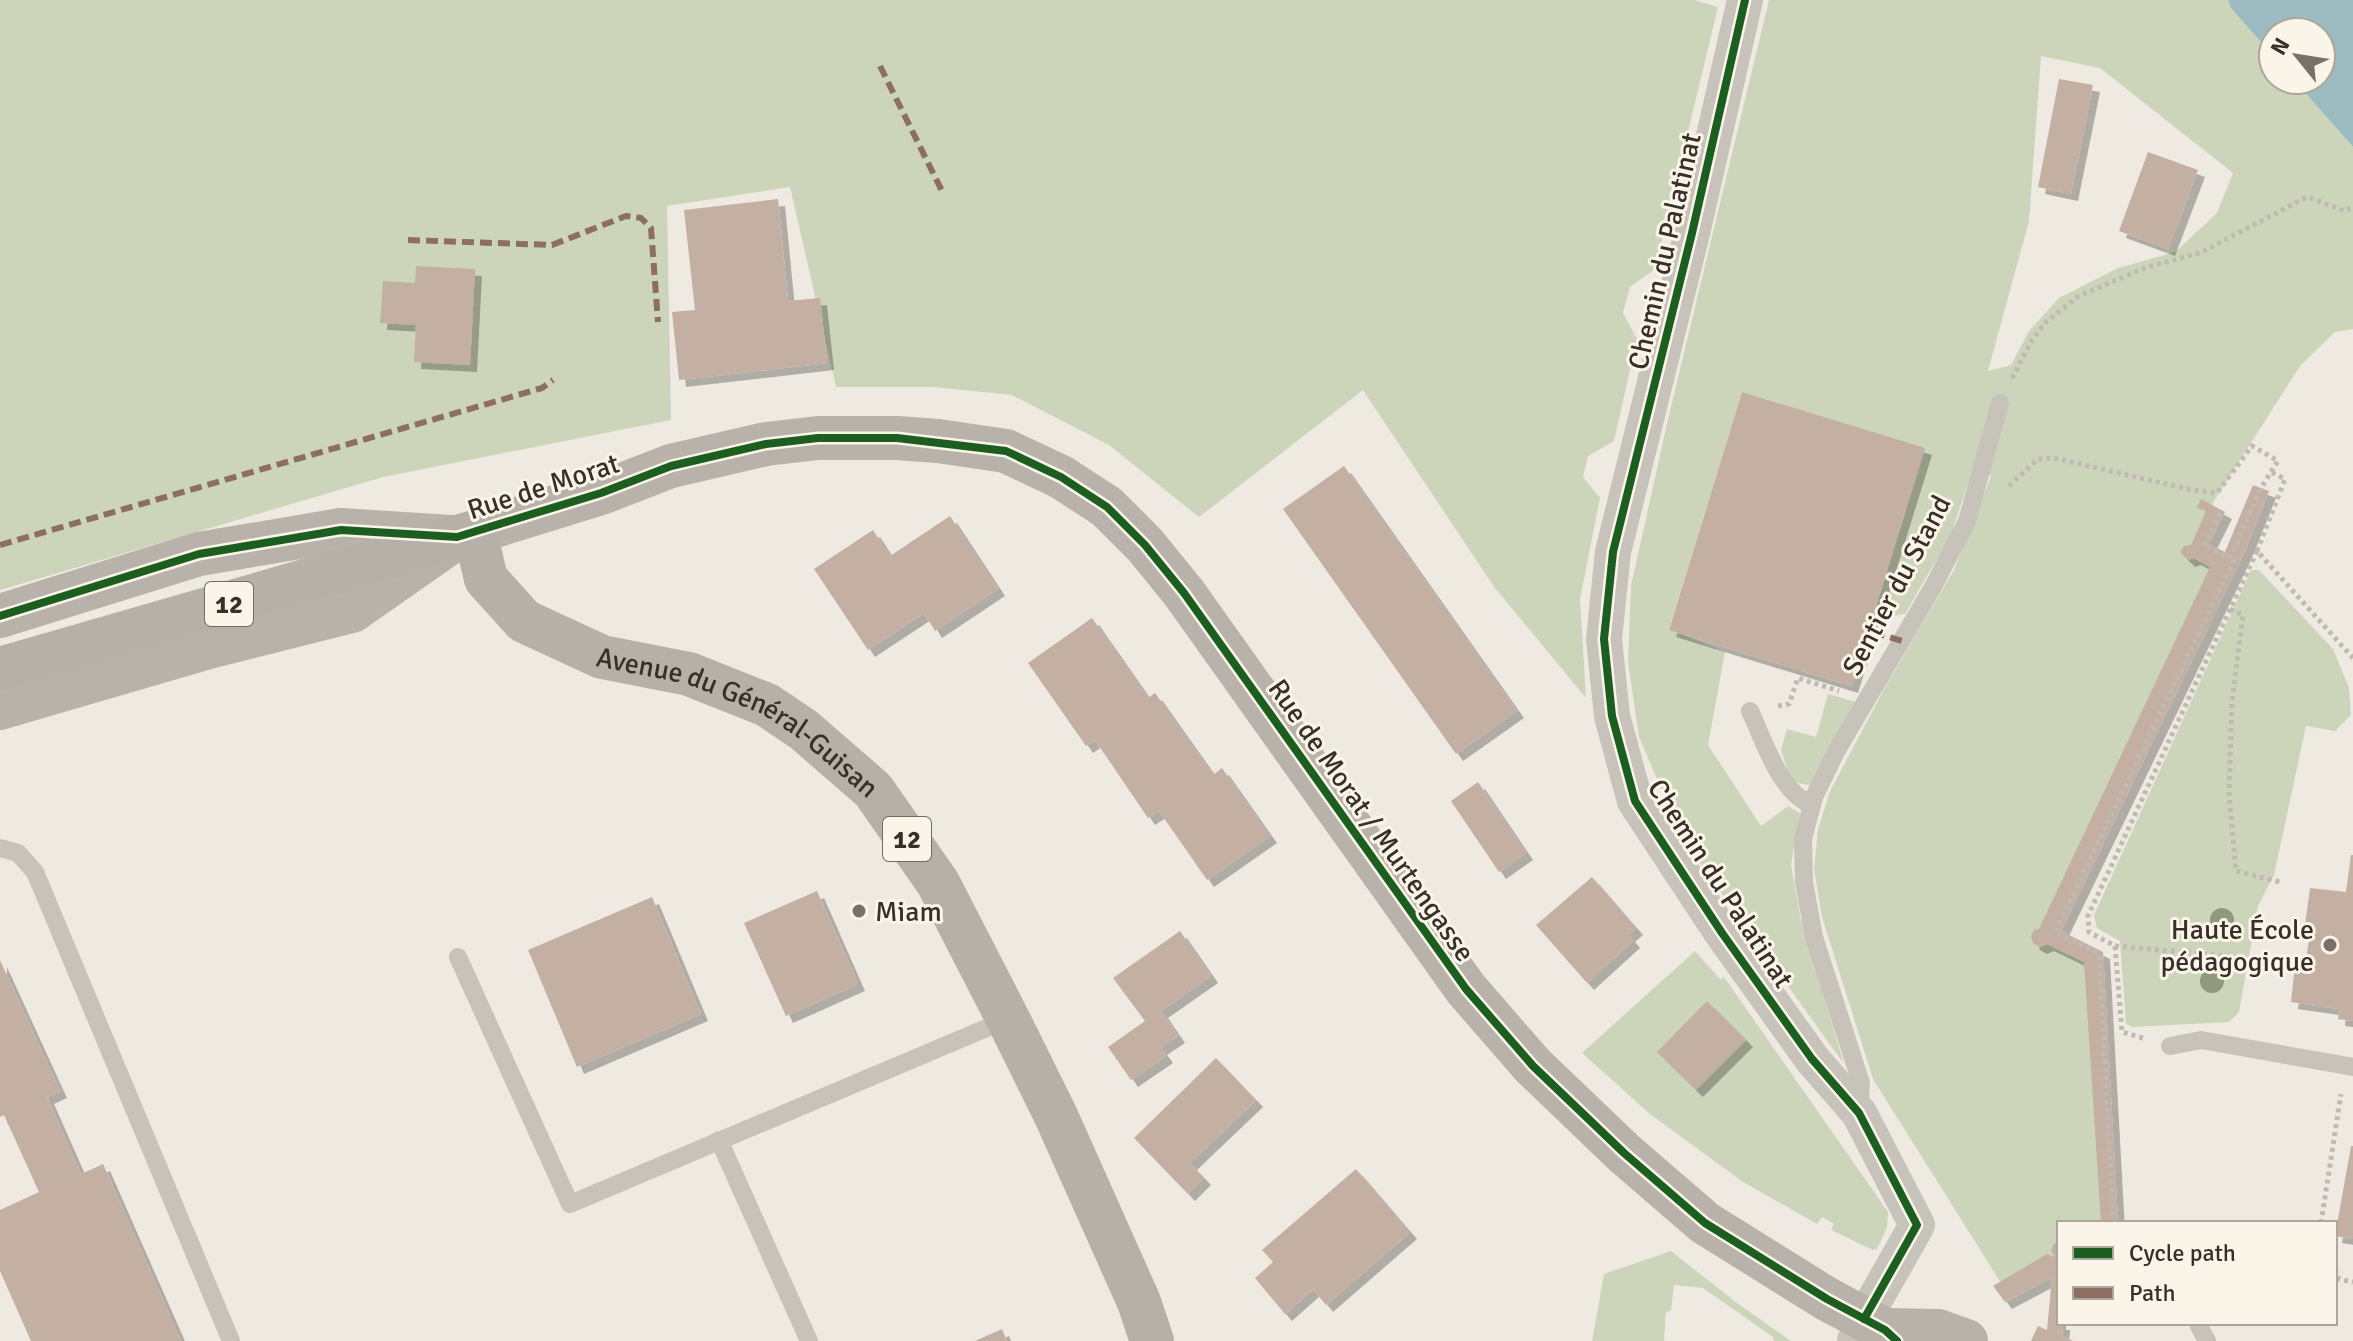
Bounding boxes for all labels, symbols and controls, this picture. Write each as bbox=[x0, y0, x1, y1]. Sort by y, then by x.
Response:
north arrow bbox=[2257, 16, 2337, 96]
text: N bbox=[2265, 33, 2296, 60]
street label: Chemin du Palatinat bbox=[1621, 129, 1709, 373]
street label: Rue de Morat bbox=[463, 446, 624, 527]
street label: Sentier du Stand bbox=[1835, 490, 1959, 681]
road number: 12 bbox=[205, 582, 253, 626]
street label: Avenue du Général-Guisan bbox=[593, 640, 885, 805]
street label: Rue de Morat / Murtengasse bbox=[1261, 673, 1482, 968]
street label: Chemin du Palatinat bbox=[1640, 773, 1800, 994]
road number: 12 bbox=[883, 817, 931, 861]
place label: Miam bbox=[875, 895, 942, 929]
marker: Miam bbox=[850, 902, 868, 920]
place label: Haute École pédagogique bbox=[2161, 913, 2314, 979]
marker: Haute École pédagogique bbox=[2321, 936, 2339, 954]
legend bbox=[2057, 1221, 2337, 1325]
text: Cycle path bbox=[2129, 1238, 2236, 1268]
text: Path bbox=[2129, 1278, 2175, 1308]

